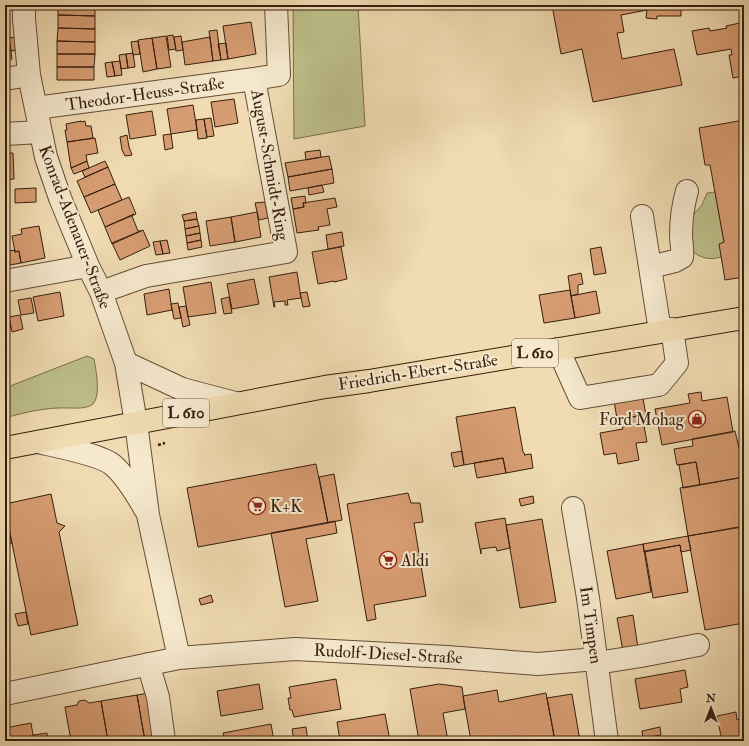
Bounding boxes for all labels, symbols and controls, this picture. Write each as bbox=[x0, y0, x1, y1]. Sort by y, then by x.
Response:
street label: Theodor-Heuss-Straße bbox=[64, 72, 226, 116]
street label: August-Schmidt-Ring bbox=[246, 87, 294, 243]
street label: Konrad-Adenauer-Straße bbox=[34, 142, 116, 312]
road number: L 610 bbox=[512, 339, 558, 367]
street label: Friedrich-Ebert-Straße bbox=[337, 349, 499, 395]
road number: L 610 bbox=[163, 399, 209, 427]
place label: Ford Mohag bbox=[599, 409, 685, 430]
shop icon: Ford Mohag bbox=[687, 409, 707, 429]
supermarket icon: K+K bbox=[247, 496, 267, 516]
place label: K+K bbox=[270, 496, 303, 517]
supermarket icon: Aldi bbox=[378, 550, 398, 570]
place label: Aldi bbox=[400, 550, 429, 571]
street label: Im Timpen bbox=[574, 585, 607, 666]
street label: Rudolf-Diesel-Straße bbox=[313, 640, 463, 668]
north arrow bbox=[691, 688, 731, 728]
text: N bbox=[705, 692, 717, 705]

